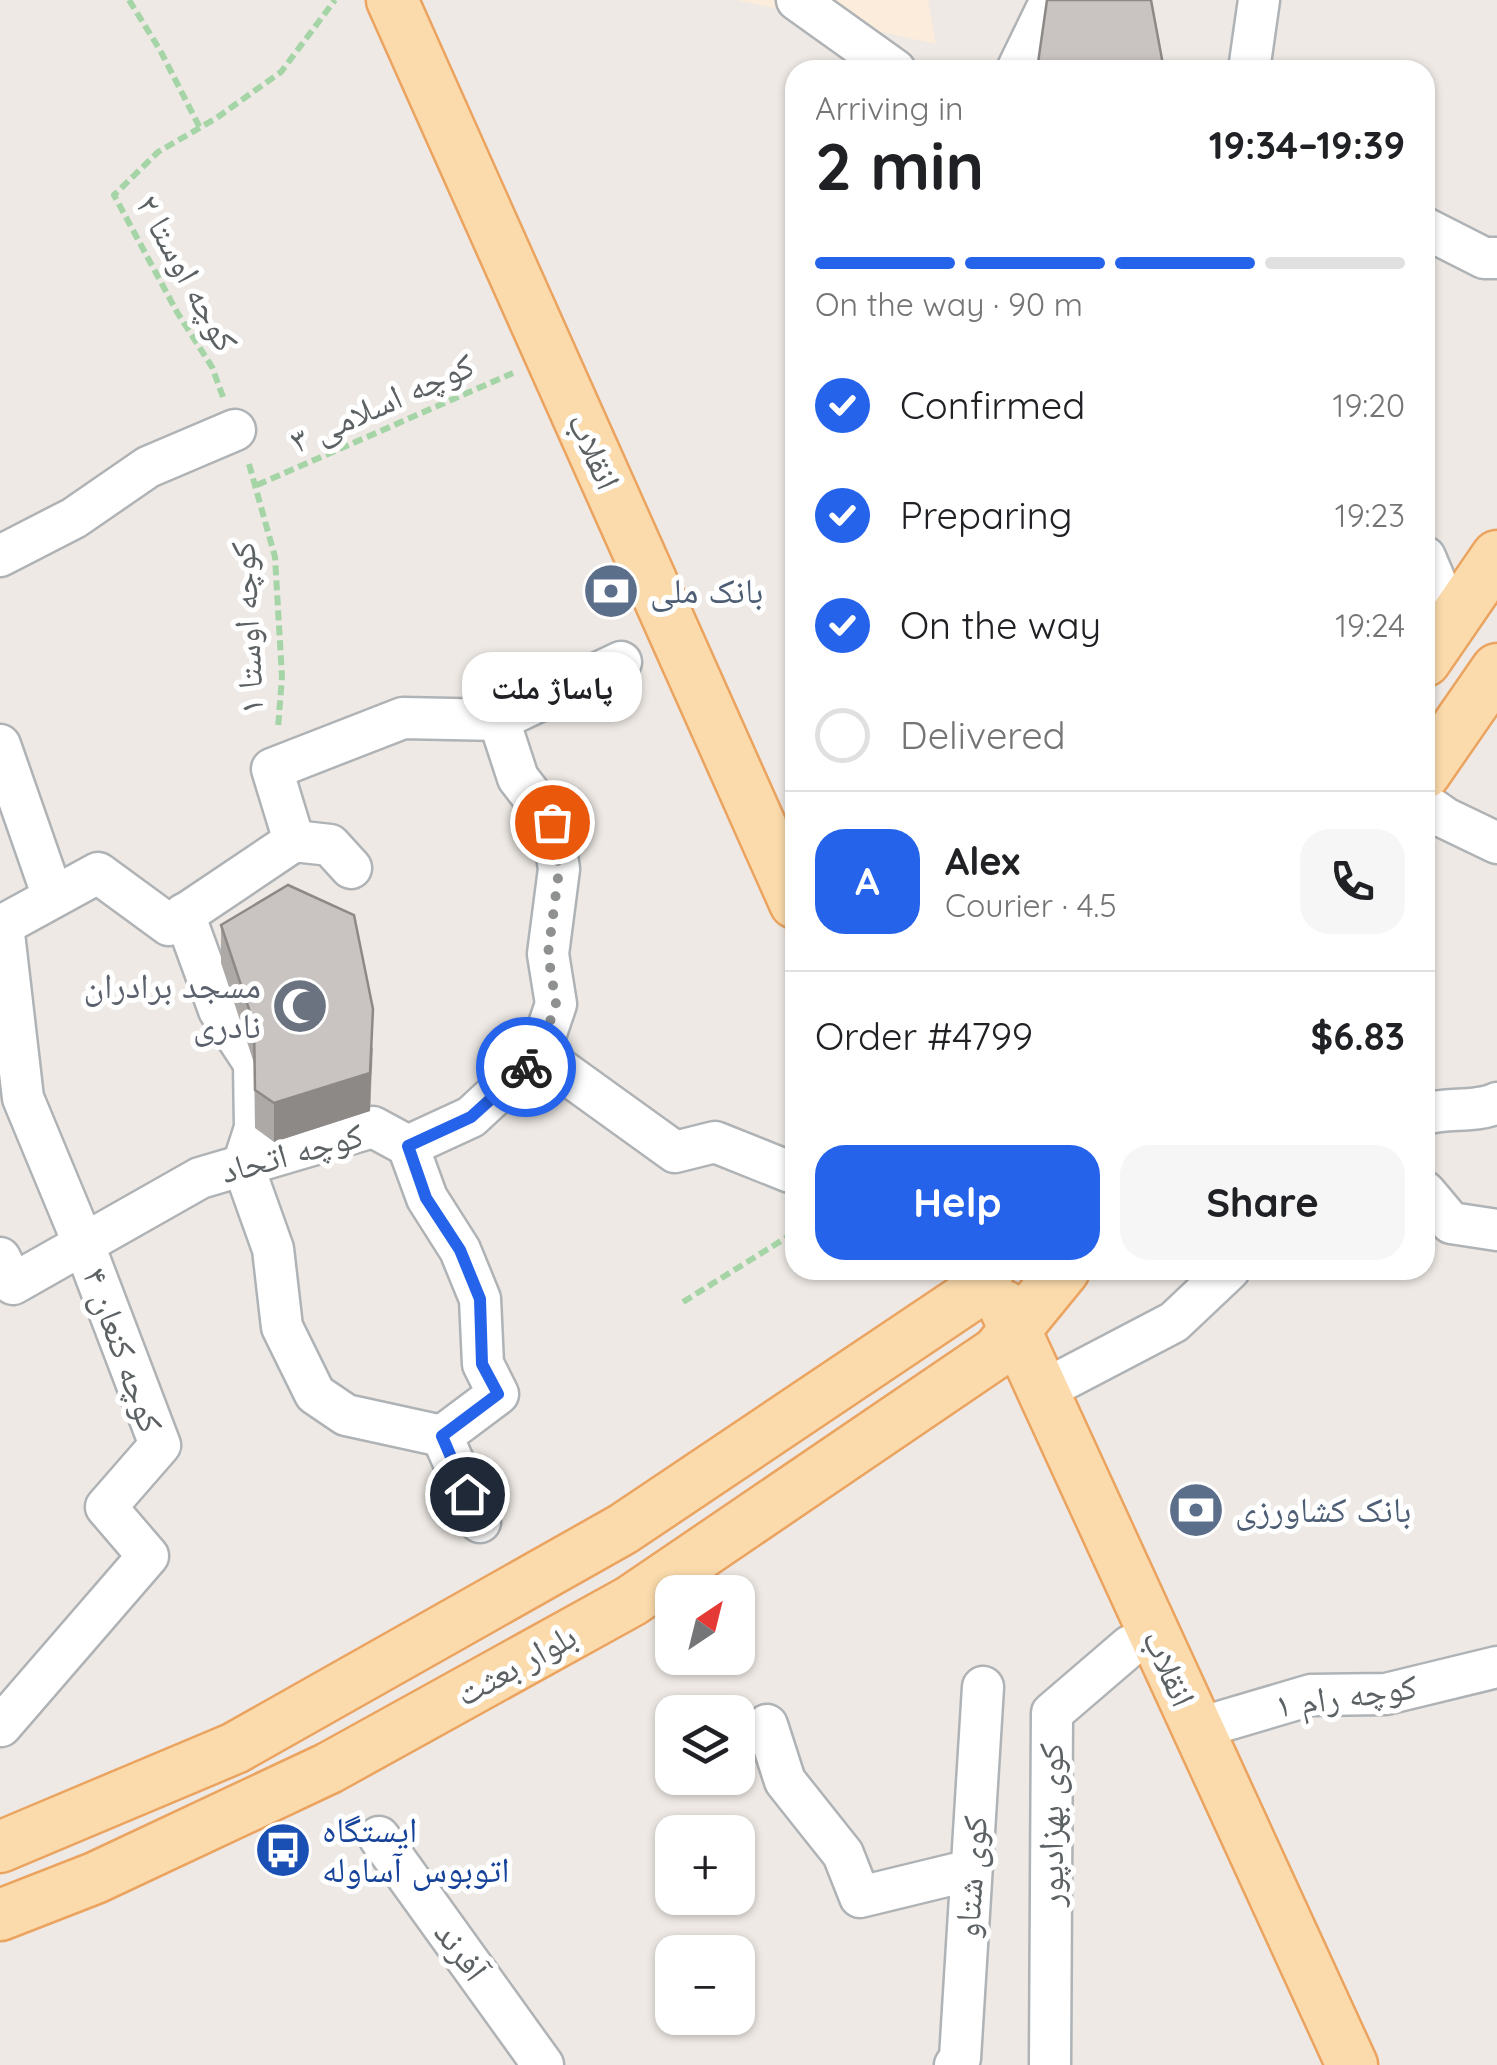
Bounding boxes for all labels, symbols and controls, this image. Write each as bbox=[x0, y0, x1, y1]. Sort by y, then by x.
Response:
text: Arriving in bbox=[815, 88, 964, 128]
text: 19:34–19:39 bbox=[1209, 121, 1405, 169]
text: 2 min bbox=[815, 125, 984, 206]
street label: کوچه اوستا ۲ bbox=[127, 186, 249, 359]
text: On the way · 90 m bbox=[815, 284, 1083, 324]
street label: کوچه اسلامی ۳ bbox=[283, 342, 480, 462]
icon: check bbox=[815, 378, 870, 433]
text: Confirmed bbox=[900, 381, 1085, 429]
text: 19:20 bbox=[1333, 385, 1405, 425]
street label: انقلاب bbox=[559, 405, 631, 496]
icon: check bbox=[815, 488, 870, 543]
text: Preparing bbox=[900, 491, 1072, 539]
text: 19:23 bbox=[1335, 495, 1405, 535]
street label: کوچه اوستا ۱ bbox=[220, 541, 272, 716]
bank icon: بانک ملی bbox=[581, 561, 641, 621]
place label: بانک ملی bbox=[650, 568, 763, 612]
icon: check bbox=[815, 598, 870, 653]
text: On the way bbox=[900, 601, 1101, 649]
text: 19:24 bbox=[1335, 605, 1405, 645]
callout: پاساژ ملت bbox=[462, 652, 642, 722]
text: پاساژ ملت bbox=[491, 667, 613, 707]
text: Delivered bbox=[900, 711, 1066, 759]
pin bbox=[510, 780, 595, 865]
icon: bag bbox=[525, 795, 580, 850]
button: phone bbox=[1300, 829, 1405, 934]
text: Alex bbox=[945, 837, 1020, 885]
text: A bbox=[855, 857, 880, 905]
text: Courier · 4.5 bbox=[945, 885, 1117, 925]
place label: مسجد برادران نادری bbox=[83, 963, 261, 1047]
mosque icon: مسجد برادران نادری bbox=[270, 976, 330, 1036]
text: Order #4799 bbox=[815, 1012, 1033, 1060]
text: $6.83 bbox=[1311, 1012, 1405, 1060]
courier bbox=[476, 1017, 576, 1117]
icon: bike bbox=[499, 1040, 554, 1095]
street label: کوچه اتحاد bbox=[216, 1112, 368, 1192]
button: Help bbox=[815, 1145, 1100, 1260]
button: Share bbox=[1120, 1145, 1405, 1260]
street label: کوچه کنعان ۴ bbox=[74, 1261, 174, 1438]
pin bbox=[425, 1452, 510, 1537]
icon: home bbox=[440, 1467, 495, 1522]
bank icon: بانک کشاورزی bbox=[1166, 1480, 1226, 1540]
place label: بانک کشاورزی bbox=[1235, 1487, 1411, 1531]
north arrow bbox=[655, 1575, 755, 1675]
map controls bbox=[655, 1575, 755, 2035]
street label: بلوار بعثت bbox=[447, 1613, 584, 1715]
street label: انقلاب bbox=[1134, 1622, 1206, 1713]
street label: کوچه رام ۱ bbox=[1272, 1663, 1420, 1729]
button: layers bbox=[655, 1695, 755, 1795]
street label: کوی بهزادپور bbox=[1028, 1743, 1072, 1908]
place label: ایستگاه اتوبوس آساوله bbox=[322, 1807, 510, 1891]
street label: کوی شتاو bbox=[944, 1814, 996, 1940]
button: + bbox=[655, 1815, 755, 1915]
bus stop icon: ایستگاه اتوبوس آساوله bbox=[253, 1820, 313, 1880]
street label: آفرند bbox=[425, 1912, 499, 1990]
button: − bbox=[655, 1935, 755, 2035]

